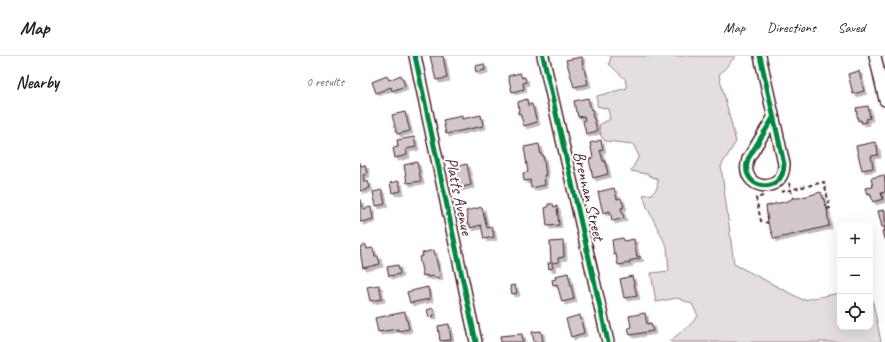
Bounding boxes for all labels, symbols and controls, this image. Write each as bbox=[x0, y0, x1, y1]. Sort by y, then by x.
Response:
text: Map bbox=[20, 16, 50, 40]
text: Map bbox=[724, 19, 745, 36]
text: Directions bbox=[767, 19, 816, 36]
text: Saved bbox=[838, 19, 865, 36]
text: Nearby bbox=[16, 72, 59, 93]
text: 0 results bbox=[306, 74, 344, 90]
street label: Brennan Street bbox=[569, 149, 610, 245]
street label: Platts Avenue bbox=[441, 155, 478, 238]
map controls bbox=[837, 222, 873, 330]
button: + bbox=[837, 222, 873, 258]
button: − bbox=[837, 258, 873, 294]
button: locate bbox=[837, 294, 873, 330]

